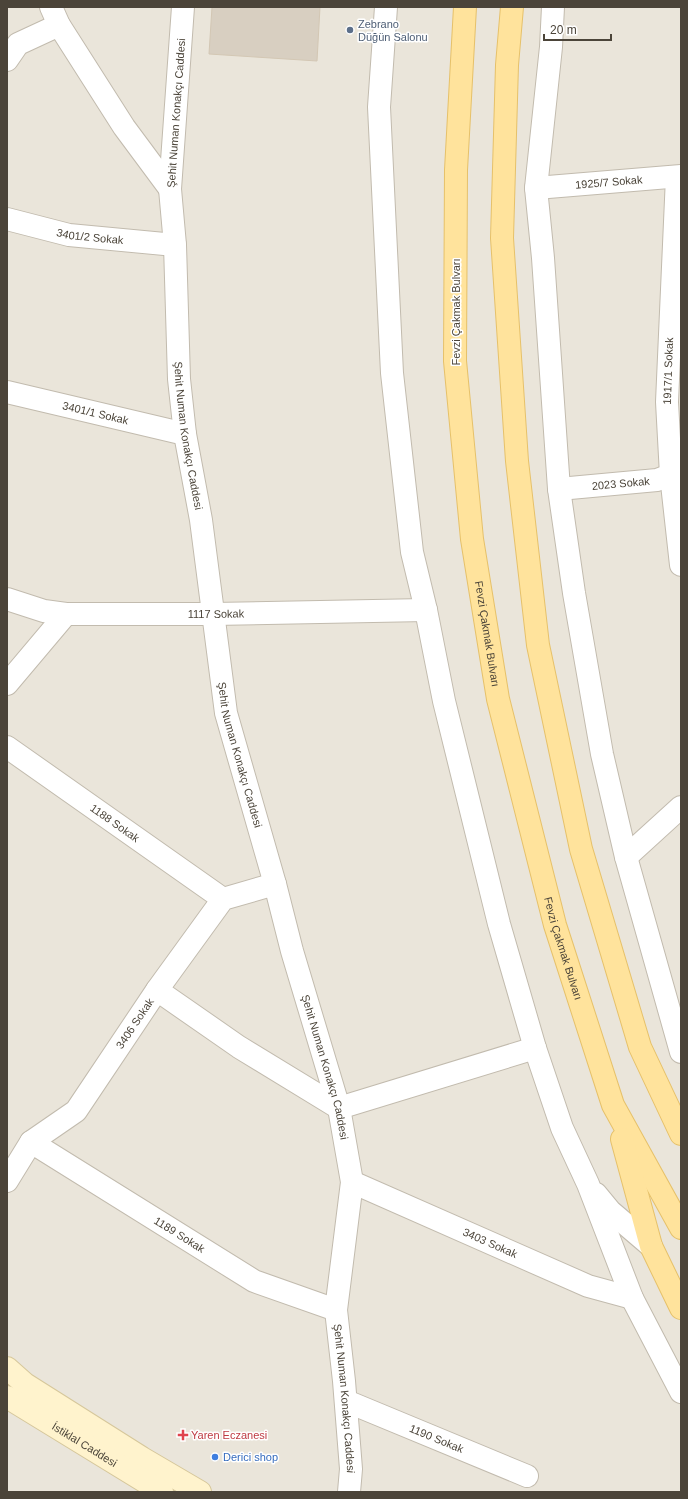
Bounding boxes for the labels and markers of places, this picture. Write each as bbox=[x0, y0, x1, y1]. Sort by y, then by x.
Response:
place label: Zebrano Düğün Salonu bbox=[358, 18, 428, 43]
marker: Zebrano Düğün Salonu bbox=[345, 25, 355, 35]
place label: Yaren Eczanesi bbox=[191, 1429, 267, 1441]
marker: Yaren Eczanesi bbox=[178, 1430, 188, 1440]
place label: Derici shop bbox=[223, 1451, 278, 1463]
marker: Derici shop bbox=[210, 1452, 220, 1462]

